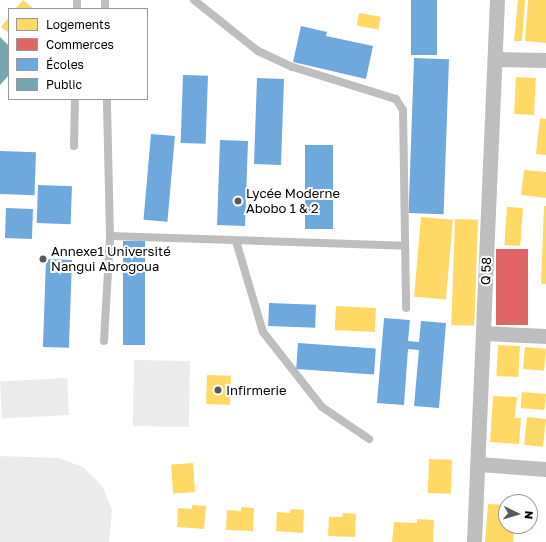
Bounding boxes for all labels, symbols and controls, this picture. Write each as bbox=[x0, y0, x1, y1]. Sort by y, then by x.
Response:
legend bbox=[8, 8, 148, 100]
text: Logements bbox=[46, 17, 110, 32]
text: Commerces bbox=[46, 37, 114, 52]
text: Écoles bbox=[46, 57, 84, 72]
text: Public bbox=[46, 77, 82, 92]
place label: Lycée Moderne Abobo 1 & 2 bbox=[246, 186, 340, 217]
marker: Lycée Moderne Abobo 1 & 2 bbox=[233, 196, 243, 206]
place label: Annexe1 Université Nangui Abrogoua bbox=[51, 244, 171, 275]
marker: Annexe1 Université Nangui Abrogoua bbox=[38, 254, 48, 264]
street label: Q 58 bbox=[478, 257, 494, 285]
place label: Infirmerie bbox=[226, 382, 287, 398]
marker: Infirmerie bbox=[213, 385, 223, 395]
north arrow bbox=[498, 494, 538, 534]
text: N bbox=[523, 510, 536, 520]

